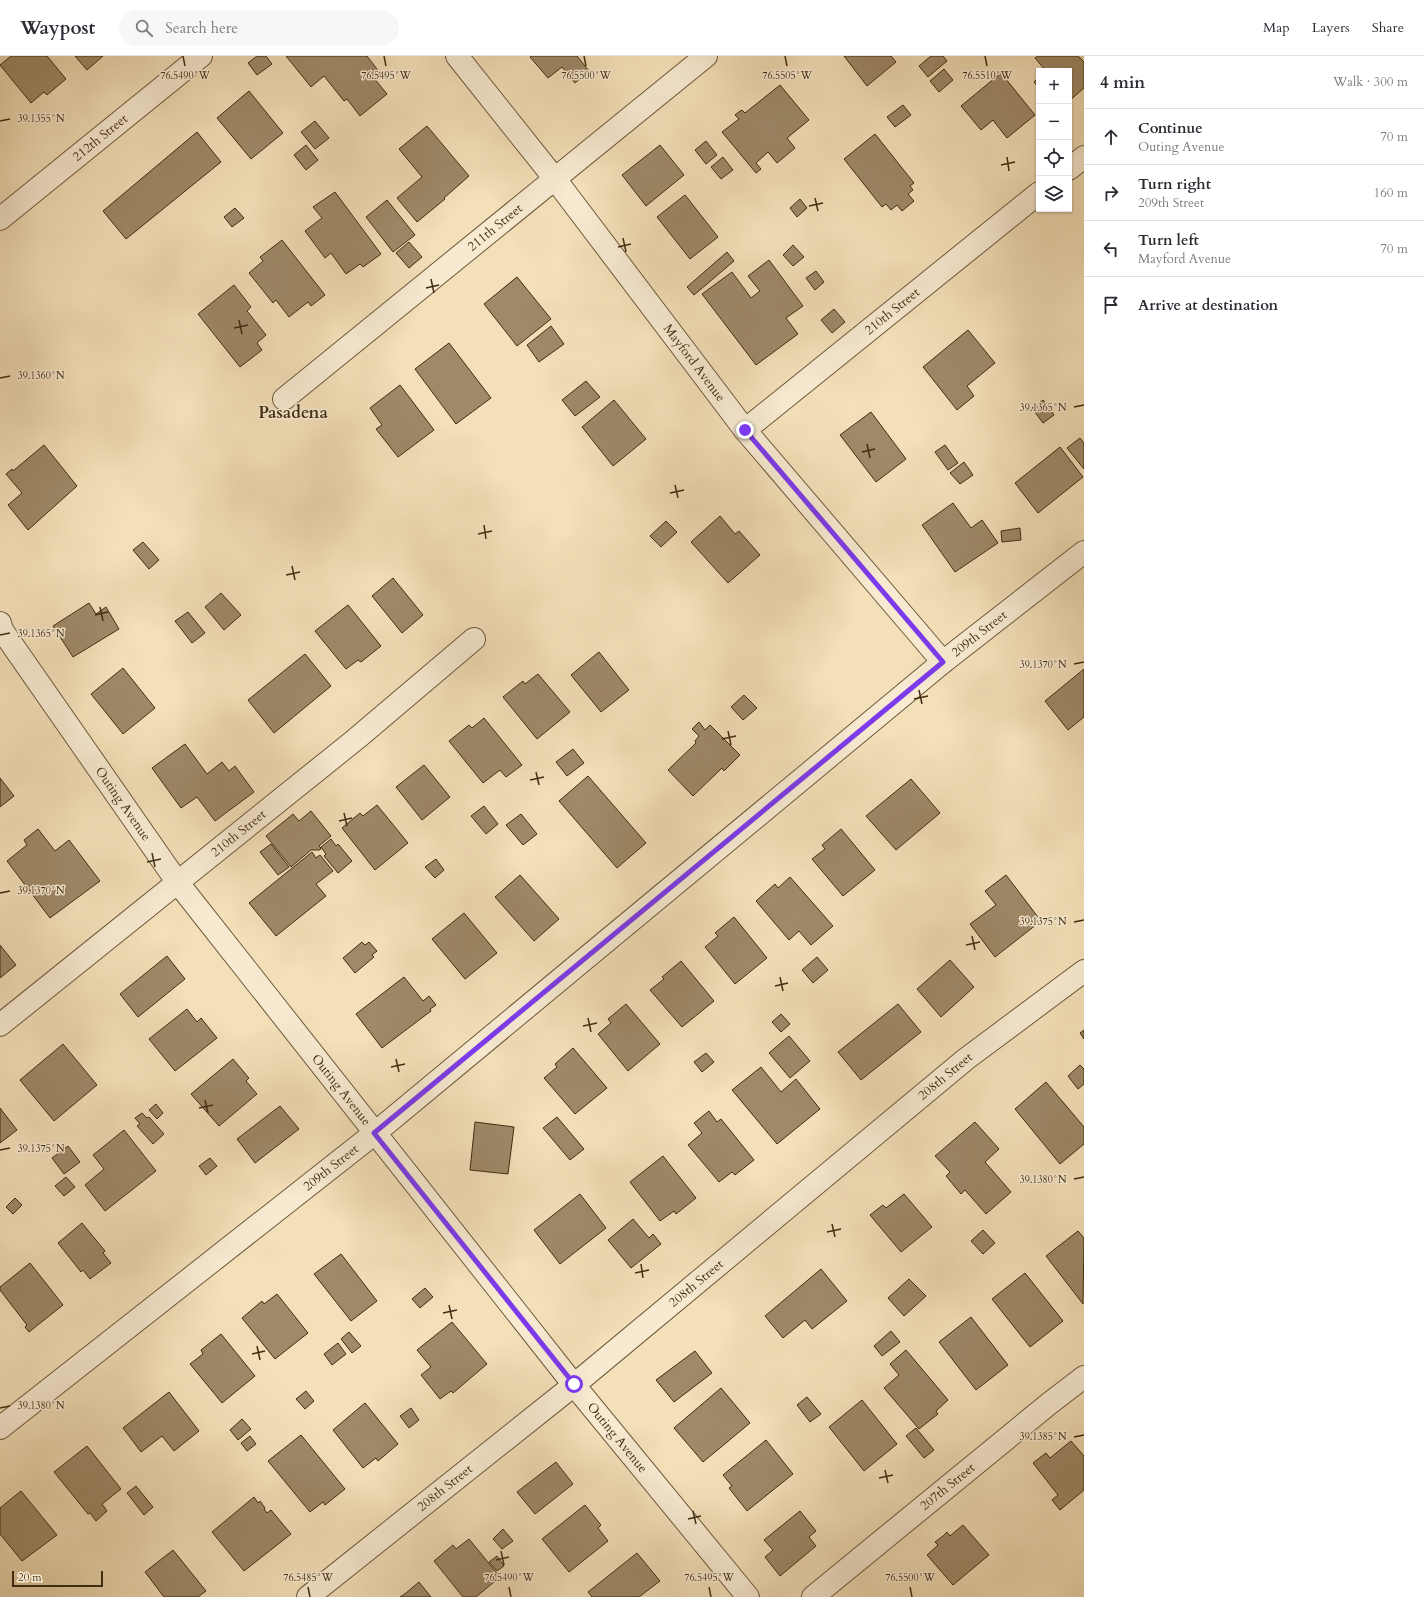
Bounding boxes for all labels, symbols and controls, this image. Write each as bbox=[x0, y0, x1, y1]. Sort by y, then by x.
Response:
search box bbox=[119, 10, 399, 46]
text: Waypost bbox=[20, 15, 95, 41]
icon: search bbox=[133, 17, 155, 39]
text: Search here bbox=[165, 18, 238, 38]
text: Map bbox=[1263, 18, 1290, 37]
text: Layers bbox=[1312, 18, 1350, 37]
text: Share bbox=[1372, 18, 1404, 37]
map controls bbox=[1036, 68, 1072, 212]
button: + bbox=[1036, 68, 1072, 104]
text: 76.5490°W bbox=[160, 69, 211, 83]
text: 76.5495°W bbox=[361, 69, 412, 83]
text: 76.5500°W bbox=[561, 69, 612, 83]
text: 76.5505°W bbox=[762, 69, 813, 83]
text: 76.5510°W bbox=[962, 69, 1013, 83]
text: 4 min bbox=[1100, 71, 1145, 94]
text: Walk · 300 m bbox=[1333, 73, 1408, 91]
button: − bbox=[1036, 104, 1072, 140]
street label: 212th Street bbox=[69, 110, 132, 166]
text: 39.1355°N bbox=[18, 112, 65, 126]
text: Continue bbox=[1138, 118, 1203, 138]
icon: ahead bbox=[1100, 126, 1122, 148]
text: 70 m bbox=[1380, 128, 1408, 146]
text: Outing Avenue bbox=[1138, 138, 1224, 156]
button: locate bbox=[1036, 140, 1072, 176]
text: Turn right bbox=[1138, 174, 1211, 194]
button: layers bbox=[1036, 176, 1072, 212]
icon: right bbox=[1100, 182, 1122, 204]
text: 160 m bbox=[1374, 184, 1408, 202]
text: 209th Street bbox=[1138, 194, 1204, 212]
street label: 211th Street bbox=[464, 200, 526, 255]
text: Turn left bbox=[1138, 230, 1199, 250]
icon: left bbox=[1100, 238, 1122, 260]
text: 70 m bbox=[1380, 240, 1408, 258]
text: Mayford Avenue bbox=[1138, 250, 1231, 268]
street label: 210th Street bbox=[861, 284, 924, 339]
icon: arrive bbox=[1100, 294, 1122, 316]
text: Arrive at destination bbox=[1138, 295, 1278, 315]
street label: Mayford Avenue bbox=[659, 320, 730, 406]
text: 39.1360°N bbox=[18, 369, 65, 383]
district label: Pasadena bbox=[258, 401, 328, 424]
text: 39.1365°N bbox=[1020, 401, 1067, 415]
route end bbox=[736, 421, 754, 439]
street label: 209th Street bbox=[948, 606, 1011, 661]
text: 39.1365°N bbox=[18, 627, 65, 641]
text: 39.1370°N bbox=[1020, 658, 1067, 672]
street label: Outing Avenue bbox=[91, 763, 155, 845]
street label: 210th Street bbox=[207, 806, 270, 861]
text: 39.1370°N bbox=[18, 884, 65, 898]
text: 39.1375°N bbox=[1020, 915, 1067, 929]
street label: 208th Street bbox=[914, 1048, 976, 1104]
street label: Outing Avenue bbox=[307, 1050, 375, 1130]
street label: 209th Street bbox=[299, 1140, 362, 1195]
text: 39.1375°N bbox=[18, 1142, 65, 1156]
text: 39.1380°N bbox=[1020, 1173, 1067, 1187]
street label: 208th Street bbox=[665, 1255, 727, 1311]
route start bbox=[565, 1375, 583, 1393]
text: 39.1380°N bbox=[18, 1399, 65, 1413]
street label: Outing Avenue bbox=[583, 1399, 652, 1477]
text: 39.1385°N bbox=[1020, 1430, 1067, 1444]
street label: 207th Street bbox=[916, 1459, 979, 1515]
street label: 208th Street bbox=[413, 1460, 476, 1516]
scale bar bbox=[12, 1569, 103, 1588]
text: 20 m bbox=[18, 1570, 42, 1585]
text: 76.5485°W bbox=[283, 1571, 334, 1585]
text: 76.5490°W bbox=[484, 1571, 535, 1585]
text: 76.5495°W bbox=[684, 1571, 735, 1585]
text: 76.5500°W bbox=[885, 1571, 936, 1585]

